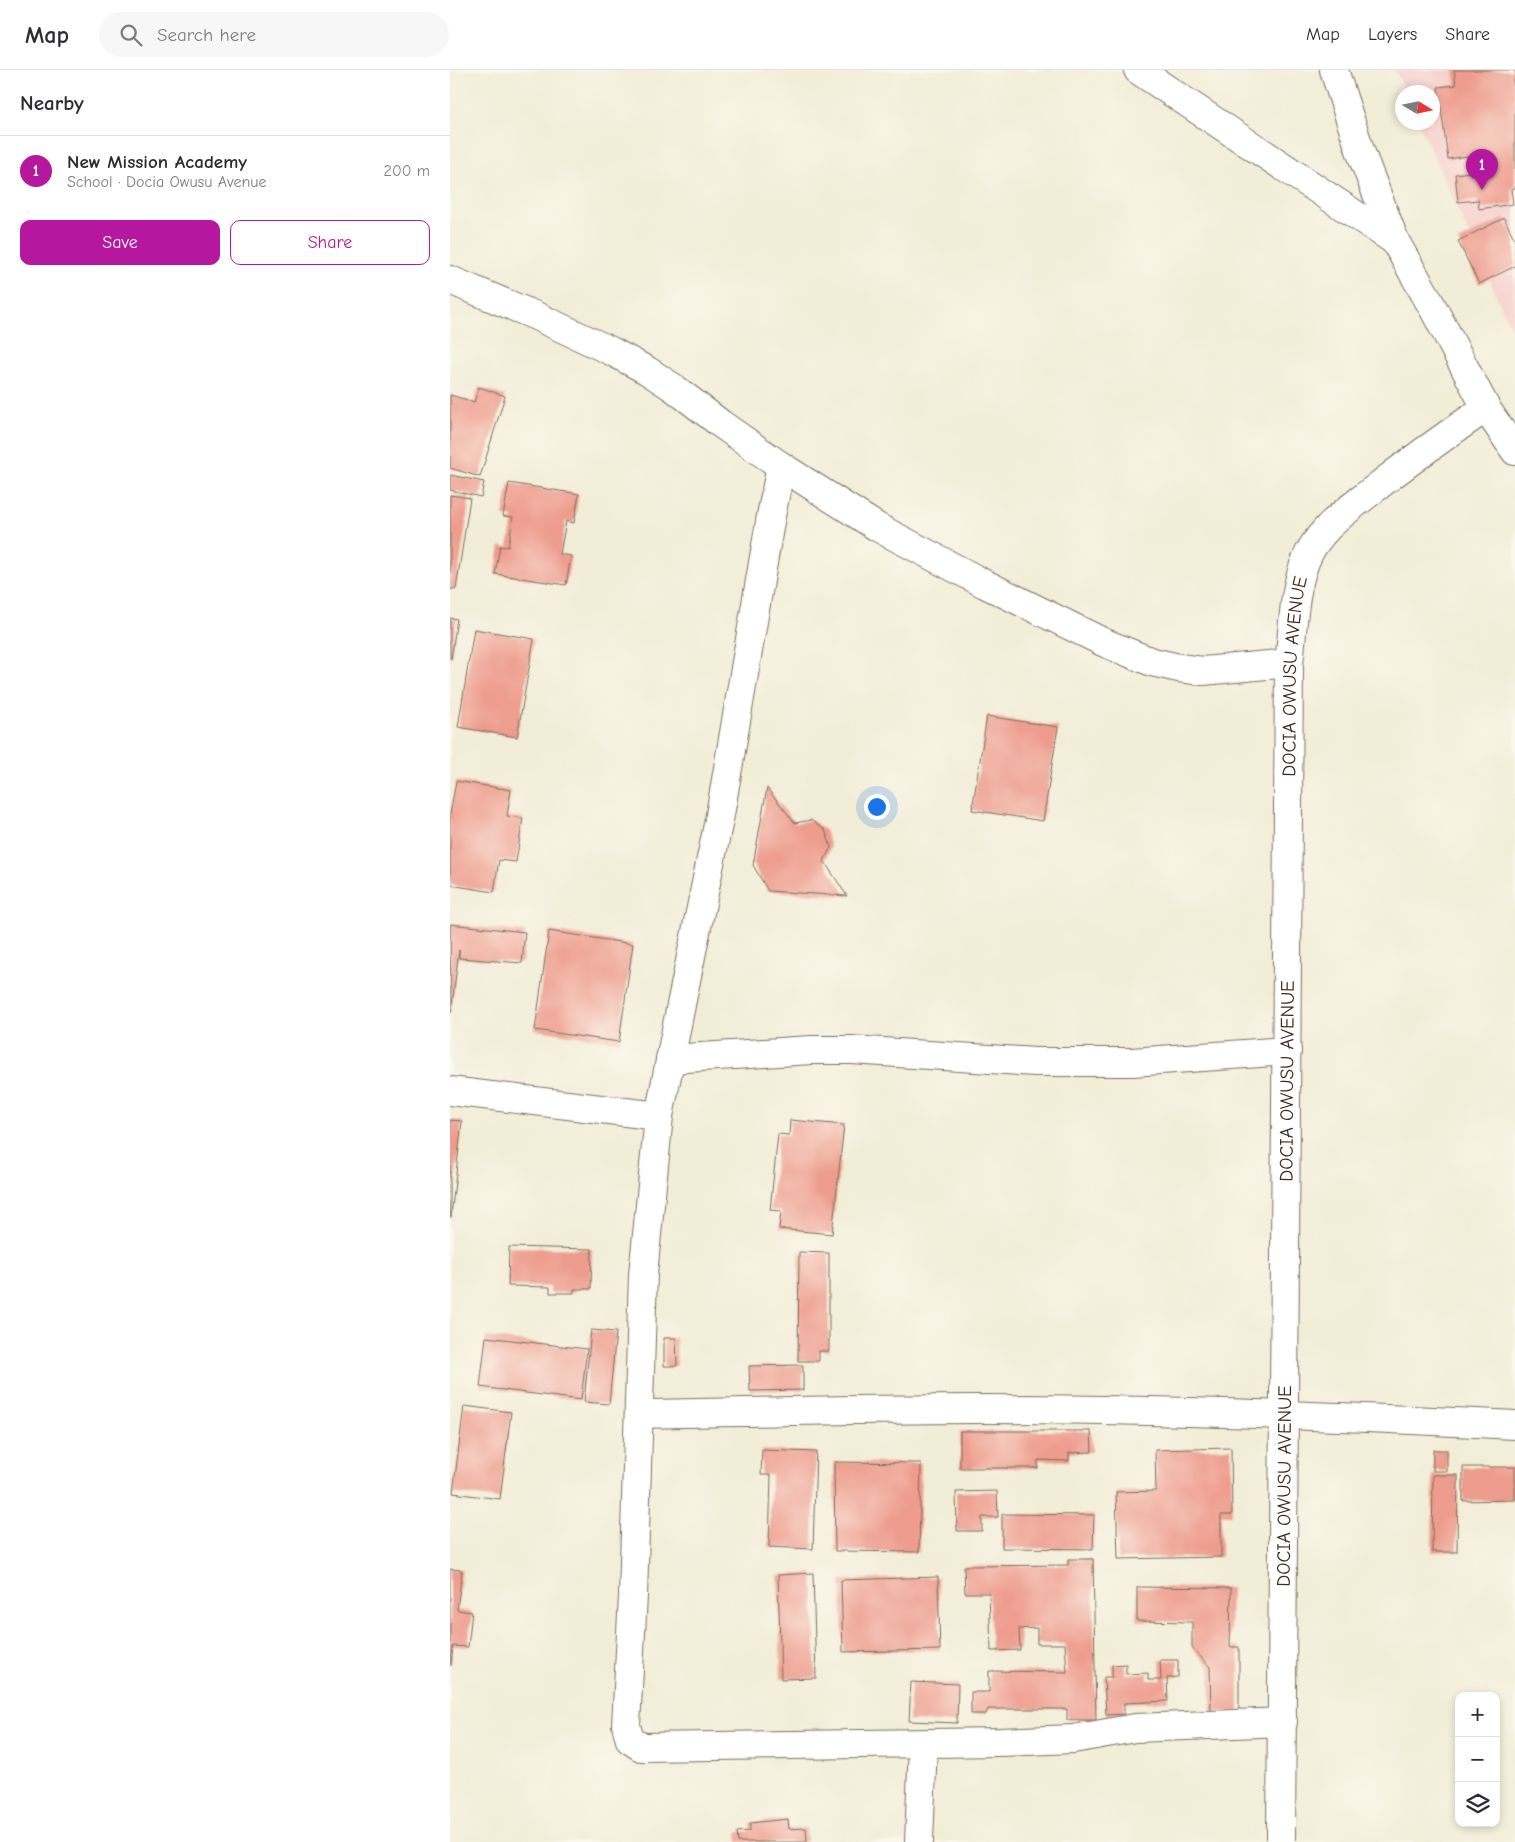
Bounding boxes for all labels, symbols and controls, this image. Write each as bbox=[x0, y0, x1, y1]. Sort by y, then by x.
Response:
search box bbox=[99, 12, 449, 57]
text: Map bbox=[25, 21, 69, 49]
icon: search bbox=[117, 21, 145, 49]
text: Search here bbox=[157, 24, 256, 46]
text: Map bbox=[1306, 24, 1340, 45]
text: Layers bbox=[1368, 24, 1417, 45]
text: Share bbox=[1445, 24, 1490, 45]
north arrow bbox=[1395, 85, 1440, 130]
text: Nearby bbox=[20, 91, 84, 115]
pin: 1 bbox=[1466, 149, 1498, 190]
text: New Mission Academy bbox=[67, 151, 247, 173]
text: 1 bbox=[33, 162, 39, 180]
text: 200 m bbox=[384, 162, 430, 180]
text: School · Docia Owusu Avenue bbox=[67, 173, 266, 191]
button: Save bbox=[20, 220, 220, 265]
button: Share bbox=[230, 220, 430, 265]
street label: DOCIA OWUSU AVENUE bbox=[1278, 574, 1312, 777]
your location bbox=[864, 794, 890, 820]
street label: DOCIA OWUSU AVENUE bbox=[1275, 980, 1299, 1182]
street label: DOCIA OWUSU AVENUE bbox=[1273, 1385, 1296, 1587]
map controls bbox=[1455, 1692, 1500, 1827]
button: + bbox=[1455, 1692, 1500, 1737]
button: − bbox=[1455, 1737, 1500, 1782]
button: layers bbox=[1455, 1782, 1500, 1827]

